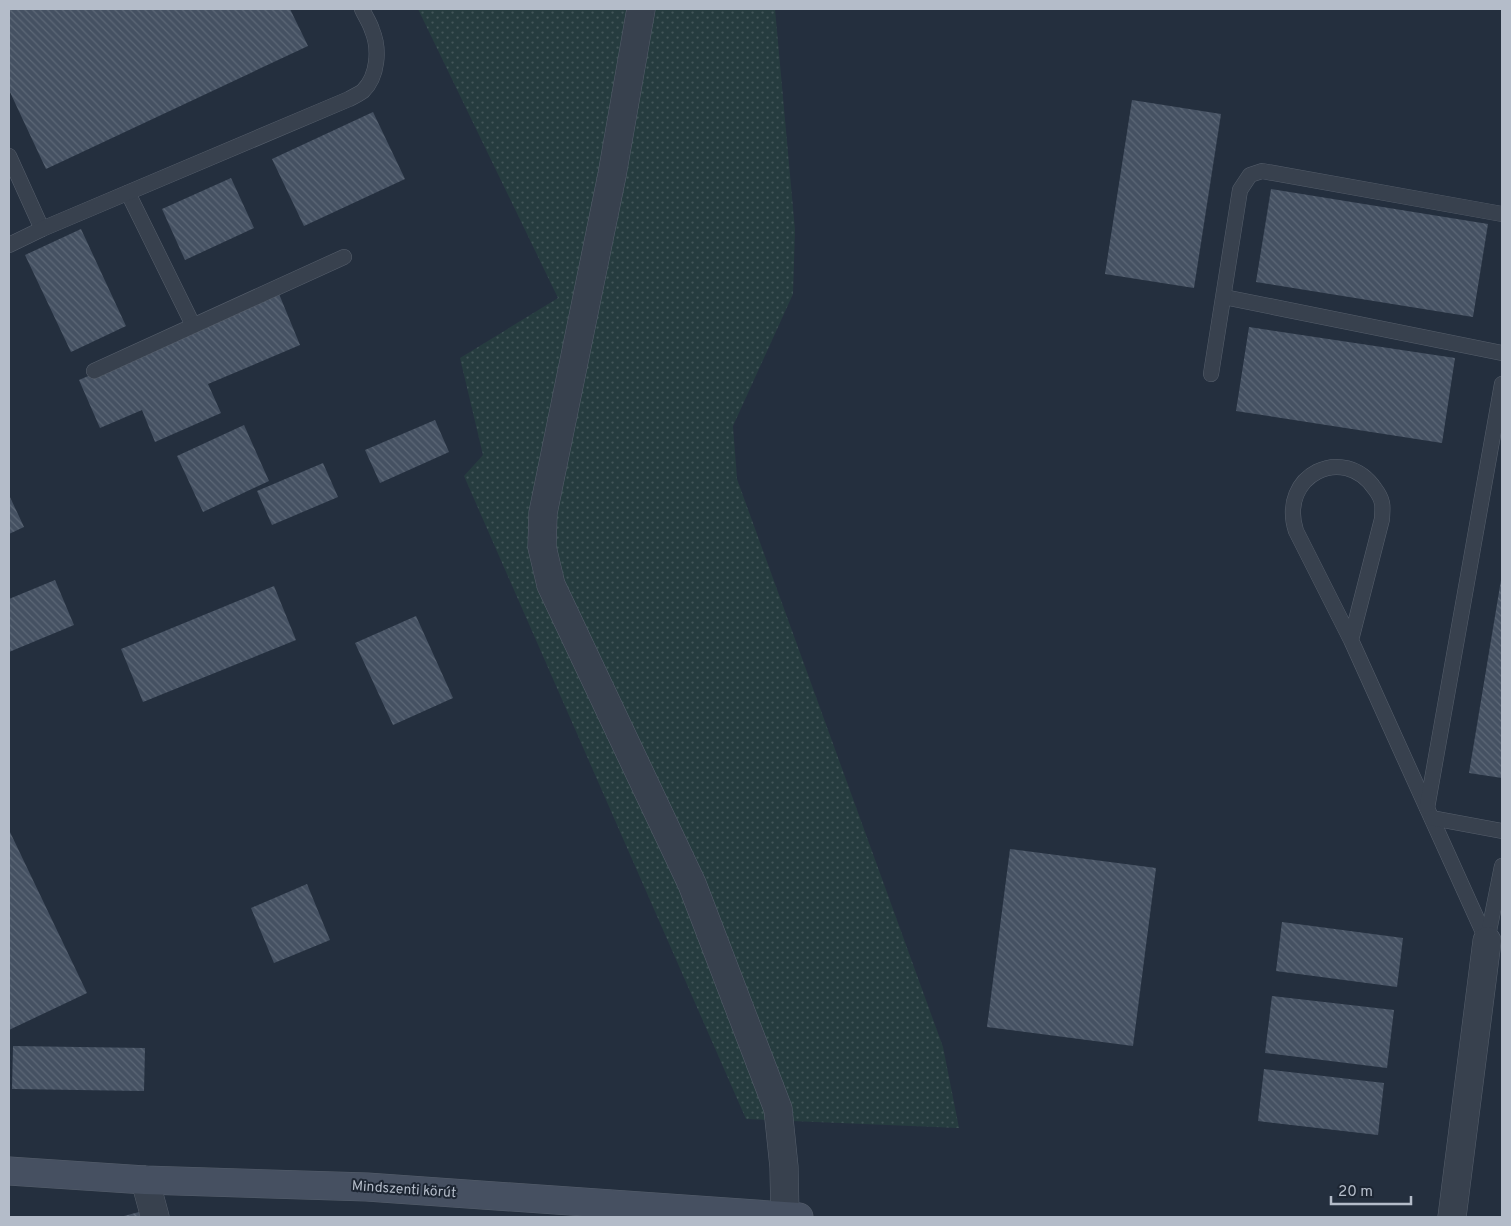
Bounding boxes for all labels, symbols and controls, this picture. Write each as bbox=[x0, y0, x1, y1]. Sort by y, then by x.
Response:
scale bar bbox=[1331, 1174, 1411, 1206]
street label: Mindszenti körút bbox=[351, 1178, 457, 1202]
text: 20 m bbox=[1338, 1183, 1373, 1202]

